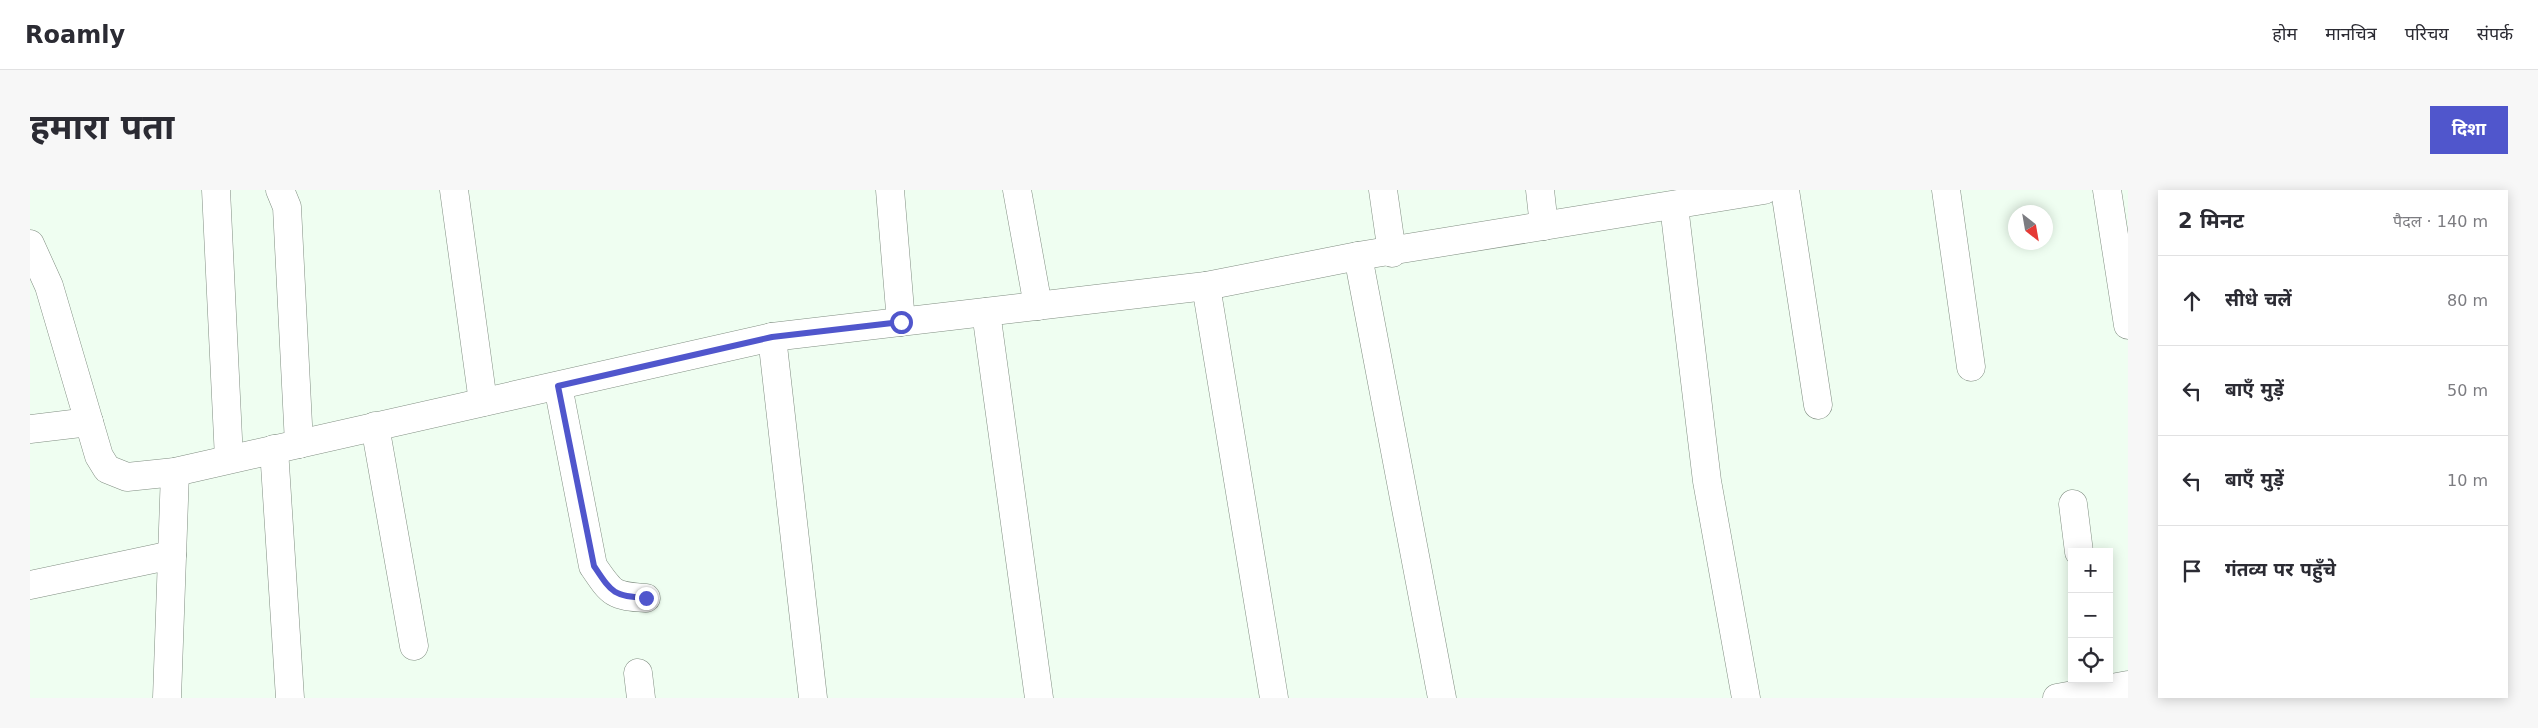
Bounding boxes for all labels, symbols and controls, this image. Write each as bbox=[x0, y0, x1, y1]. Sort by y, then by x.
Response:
text: Roamly bbox=[25, 21, 125, 49]
text: होम bbox=[2272, 23, 2297, 44]
text: मानचित्र bbox=[2325, 23, 2377, 44]
text: परिचय bbox=[2405, 23, 2449, 44]
text: संपर्क bbox=[2477, 23, 2513, 44]
button: दिशा bbox=[2430, 106, 2508, 154]
text: हमारा पता bbox=[30, 107, 174, 147]
north arrow bbox=[2008, 205, 2053, 250]
text: 2 मिनट bbox=[2178, 209, 2244, 233]
text: पैदल · 140 m bbox=[2393, 212, 2488, 231]
icon: ahead bbox=[2178, 287, 2206, 315]
text: सीधे चलें bbox=[2225, 288, 2292, 310]
text: 80 m bbox=[2447, 291, 2488, 310]
route start bbox=[890, 311, 913, 334]
icon: left bbox=[2178, 377, 2206, 405]
text: बाएँ मुड़ें bbox=[2225, 378, 2284, 400]
text: 50 m bbox=[2447, 381, 2488, 400]
icon: left bbox=[2178, 467, 2206, 495]
text: बाएँ मुड़ें bbox=[2225, 468, 2284, 490]
text: 10 m bbox=[2447, 471, 2488, 490]
map controls bbox=[2068, 548, 2113, 683]
button: + bbox=[2068, 548, 2113, 593]
icon: arrive bbox=[2178, 557, 2206, 585]
text: गंतव्य पर पहुँचे bbox=[2225, 558, 2336, 580]
route end bbox=[635, 587, 658, 610]
button: − bbox=[2068, 593, 2113, 638]
button: locate bbox=[2068, 638, 2113, 683]

